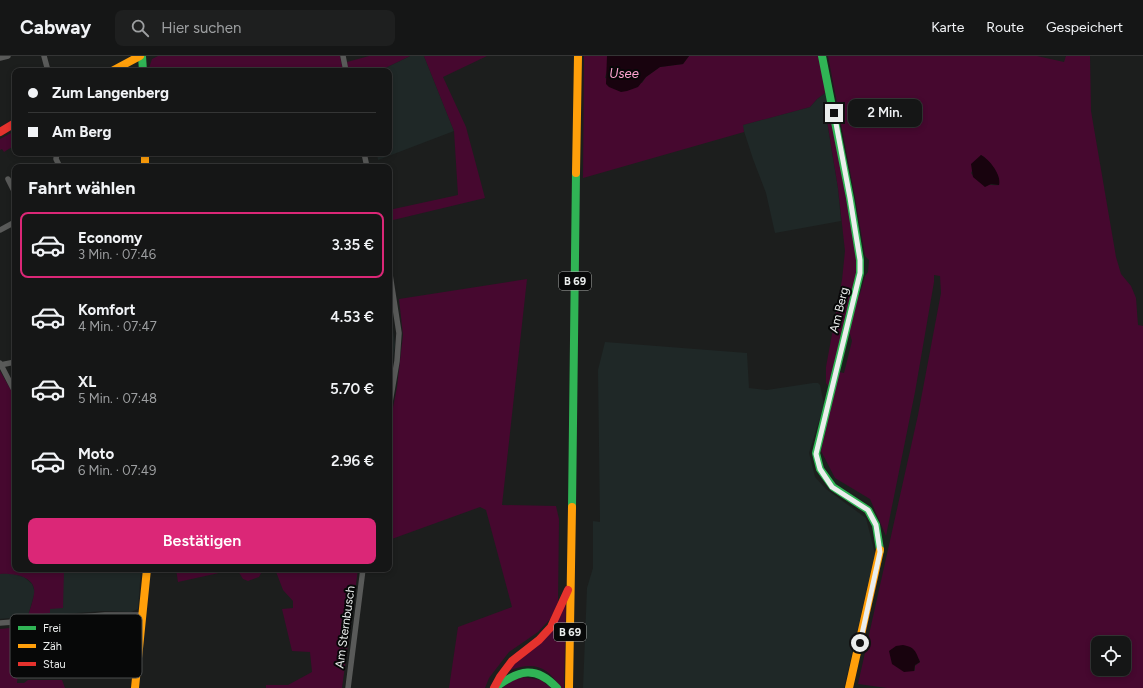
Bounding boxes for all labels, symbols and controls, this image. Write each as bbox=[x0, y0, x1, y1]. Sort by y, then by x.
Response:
search box bbox=[115, 10, 395, 46]
text: Cabway bbox=[20, 16, 91, 39]
icon: search bbox=[129, 17, 151, 39]
text: Hier suchen bbox=[161, 19, 241, 37]
text: Karte bbox=[931, 19, 964, 36]
text: Route bbox=[986, 19, 1024, 36]
text: Gespeichert bbox=[1046, 19, 1123, 36]
water label: Usee bbox=[609, 66, 639, 81]
text: Zum Langenberg bbox=[52, 84, 169, 102]
callout: 2 Min. bbox=[848, 99, 922, 127]
route end bbox=[825, 104, 843, 122]
text: 2 Min. bbox=[867, 105, 903, 120]
text: Am Berg bbox=[52, 123, 112, 141]
text: Fahrt wählen bbox=[28, 177, 135, 199]
icon: car bbox=[30, 227, 66, 263]
text: Economy bbox=[78, 229, 143, 247]
text: 3.35 € bbox=[331, 236, 374, 254]
text: 3 Min. · 07:46 bbox=[78, 247, 156, 262]
road number: B 69 bbox=[559, 272, 591, 290]
street label: Am Berg bbox=[827, 286, 851, 334]
icon: car bbox=[30, 299, 66, 335]
text: Komfort bbox=[78, 301, 135, 319]
text: 4.53 € bbox=[330, 308, 374, 326]
text: 4 Min. · 07:47 bbox=[78, 319, 157, 334]
icon: car bbox=[30, 371, 66, 407]
text: XL bbox=[78, 373, 96, 391]
text: 5.70 € bbox=[330, 380, 374, 398]
text: 5 Min. · 07:48 bbox=[78, 391, 157, 406]
icon: car bbox=[30, 443, 66, 479]
text: Moto bbox=[78, 445, 114, 463]
text: 2.96 € bbox=[331, 452, 374, 470]
text: 6 Min. · 07:49 bbox=[78, 463, 156, 478]
button: Bestätigen bbox=[28, 518, 376, 564]
street label: Am Sternbusch bbox=[332, 585, 358, 669]
legend bbox=[10, 614, 142, 678]
text: Frei bbox=[43, 622, 61, 635]
road number: B 69 bbox=[554, 623, 586, 641]
route start bbox=[851, 634, 869, 652]
map controls bbox=[1091, 636, 1131, 676]
button: locate bbox=[1091, 636, 1131, 676]
text: Zäh bbox=[43, 640, 62, 653]
text: Stau bbox=[43, 658, 66, 671]

